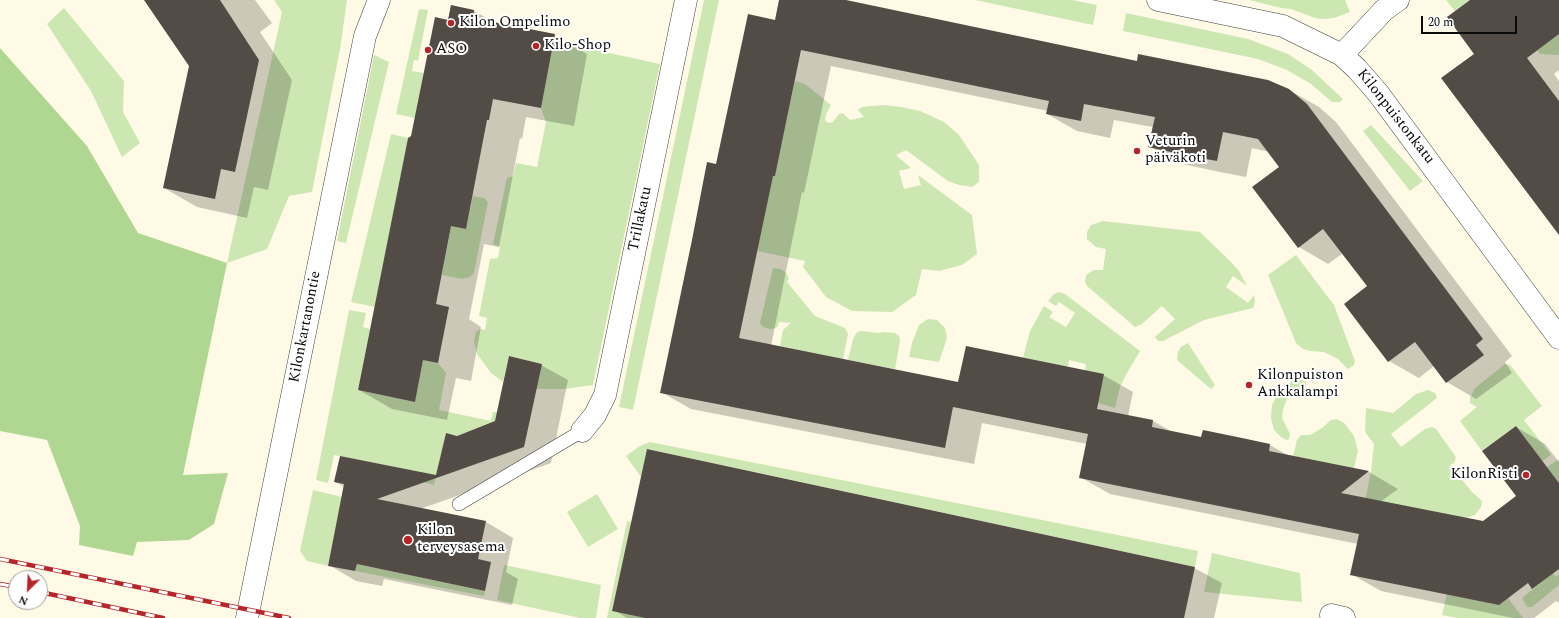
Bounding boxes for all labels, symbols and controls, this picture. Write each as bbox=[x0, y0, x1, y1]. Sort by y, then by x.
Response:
scale bar bbox=[1423, 8, 1519, 34]
text: 20 m bbox=[1428, 13, 1453, 32]
place label: Kilon Ompelimo bbox=[459, 14, 570, 32]
marker: Kilon Ompelimo bbox=[446, 18, 456, 28]
place label: Kilo-Shop bbox=[544, 37, 611, 55]
place label: ASO bbox=[436, 41, 467, 59]
marker: Kilo-Shop bbox=[531, 41, 541, 51]
marker: ASO bbox=[423, 45, 433, 55]
street label: Kilonpuistonkatu bbox=[1352, 66, 1438, 168]
place label: Veturin päiväkoti bbox=[1145, 133, 1206, 168]
marker: Veturin päiväkoti bbox=[1132, 146, 1142, 156]
street label: Trillakatu bbox=[625, 185, 657, 253]
street label: Kilonkartanontie bbox=[286, 270, 326, 384]
place label: Kilonpuiston Ankkalampi bbox=[1257, 367, 1344, 402]
marker: Kilonpuiston Ankkalampi bbox=[1244, 380, 1254, 390]
place label: KilonRisti bbox=[1450, 466, 1518, 484]
marker: KilonRisti bbox=[1521, 470, 1531, 480]
place label: Kilon terveysasema bbox=[417, 522, 505, 557]
marker: Kilon terveysasema bbox=[402, 534, 414, 546]
north arrow bbox=[8, 570, 48, 610]
text: N bbox=[16, 591, 31, 610]

